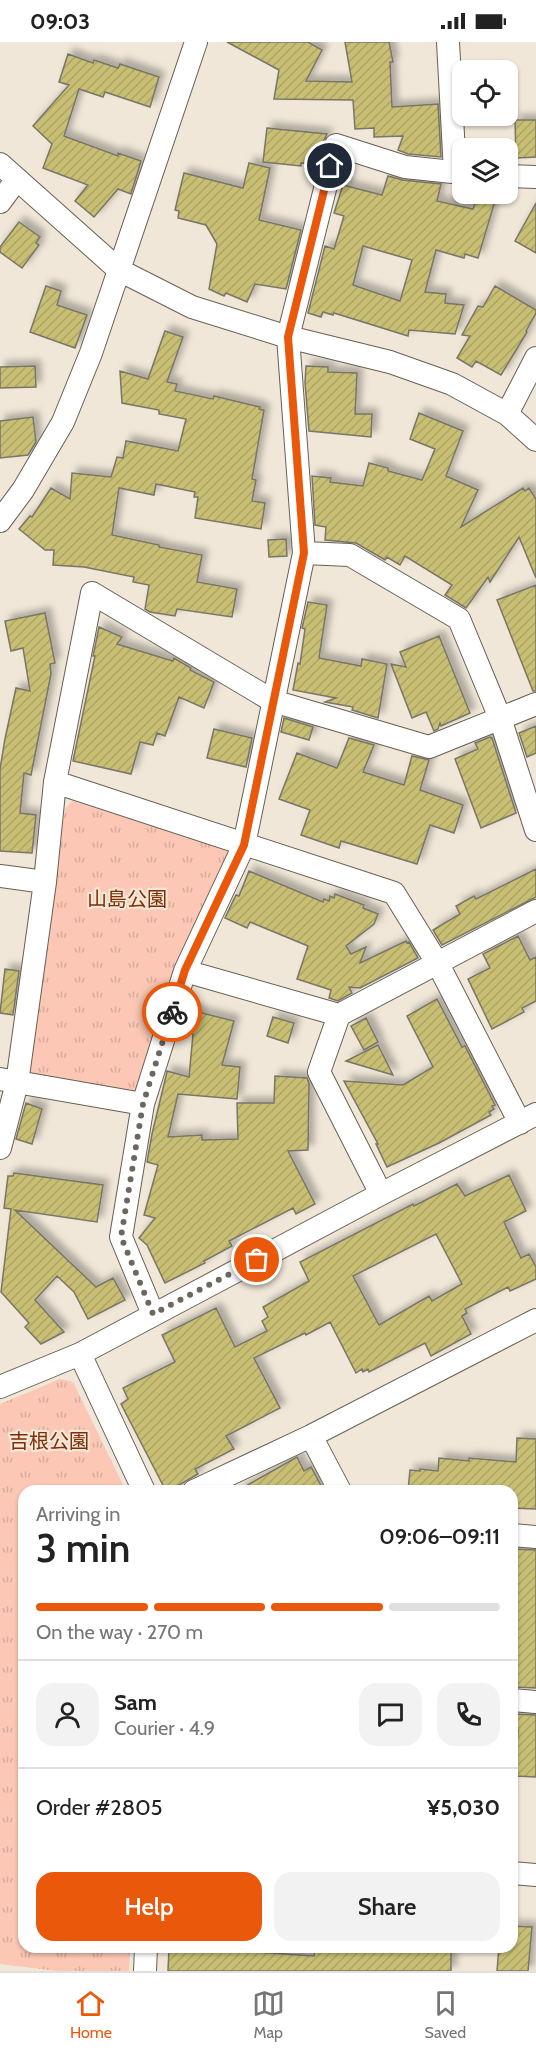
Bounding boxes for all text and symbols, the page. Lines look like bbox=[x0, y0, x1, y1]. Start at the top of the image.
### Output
text: 09:03 bbox=[30, 8, 90, 35]
map controls bbox=[452, 60, 518, 204]
button: locate bbox=[452, 60, 518, 126]
button: layers bbox=[452, 138, 518, 204]
pin bbox=[304, 140, 355, 191]
icon: home bbox=[313, 149, 346, 182]
park label: 山島公園 bbox=[87, 887, 167, 911]
courier bbox=[142, 982, 202, 1042]
icon: bike bbox=[156, 996, 189, 1029]
pin bbox=[231, 1234, 282, 1285]
icon: bag bbox=[240, 1243, 273, 1276]
park label: 吉根公園 bbox=[9, 1429, 89, 1453]
text: Arriving in bbox=[36, 1502, 120, 1526]
text: 09:06–09:11 bbox=[379, 1523, 500, 1550]
text: 3 min bbox=[36, 1524, 130, 1572]
text: On the way · 270 m bbox=[36, 1620, 203, 1644]
button: person bbox=[36, 1683, 99, 1746]
button: chat bbox=[359, 1683, 422, 1746]
button: phone bbox=[437, 1683, 500, 1746]
text: Sam bbox=[114, 1689, 157, 1716]
text: Courier · 4.9 bbox=[114, 1716, 215, 1740]
text: Order #2805 bbox=[36, 1794, 162, 1821]
text: ¥5,030 bbox=[427, 1794, 500, 1821]
button: Help bbox=[36, 1872, 262, 1941]
button: Share bbox=[274, 1872, 500, 1941]
tab: Home bbox=[70, 1987, 112, 2042]
tab: Map bbox=[252, 1987, 285, 2042]
tab: Saved bbox=[425, 1987, 466, 2042]

